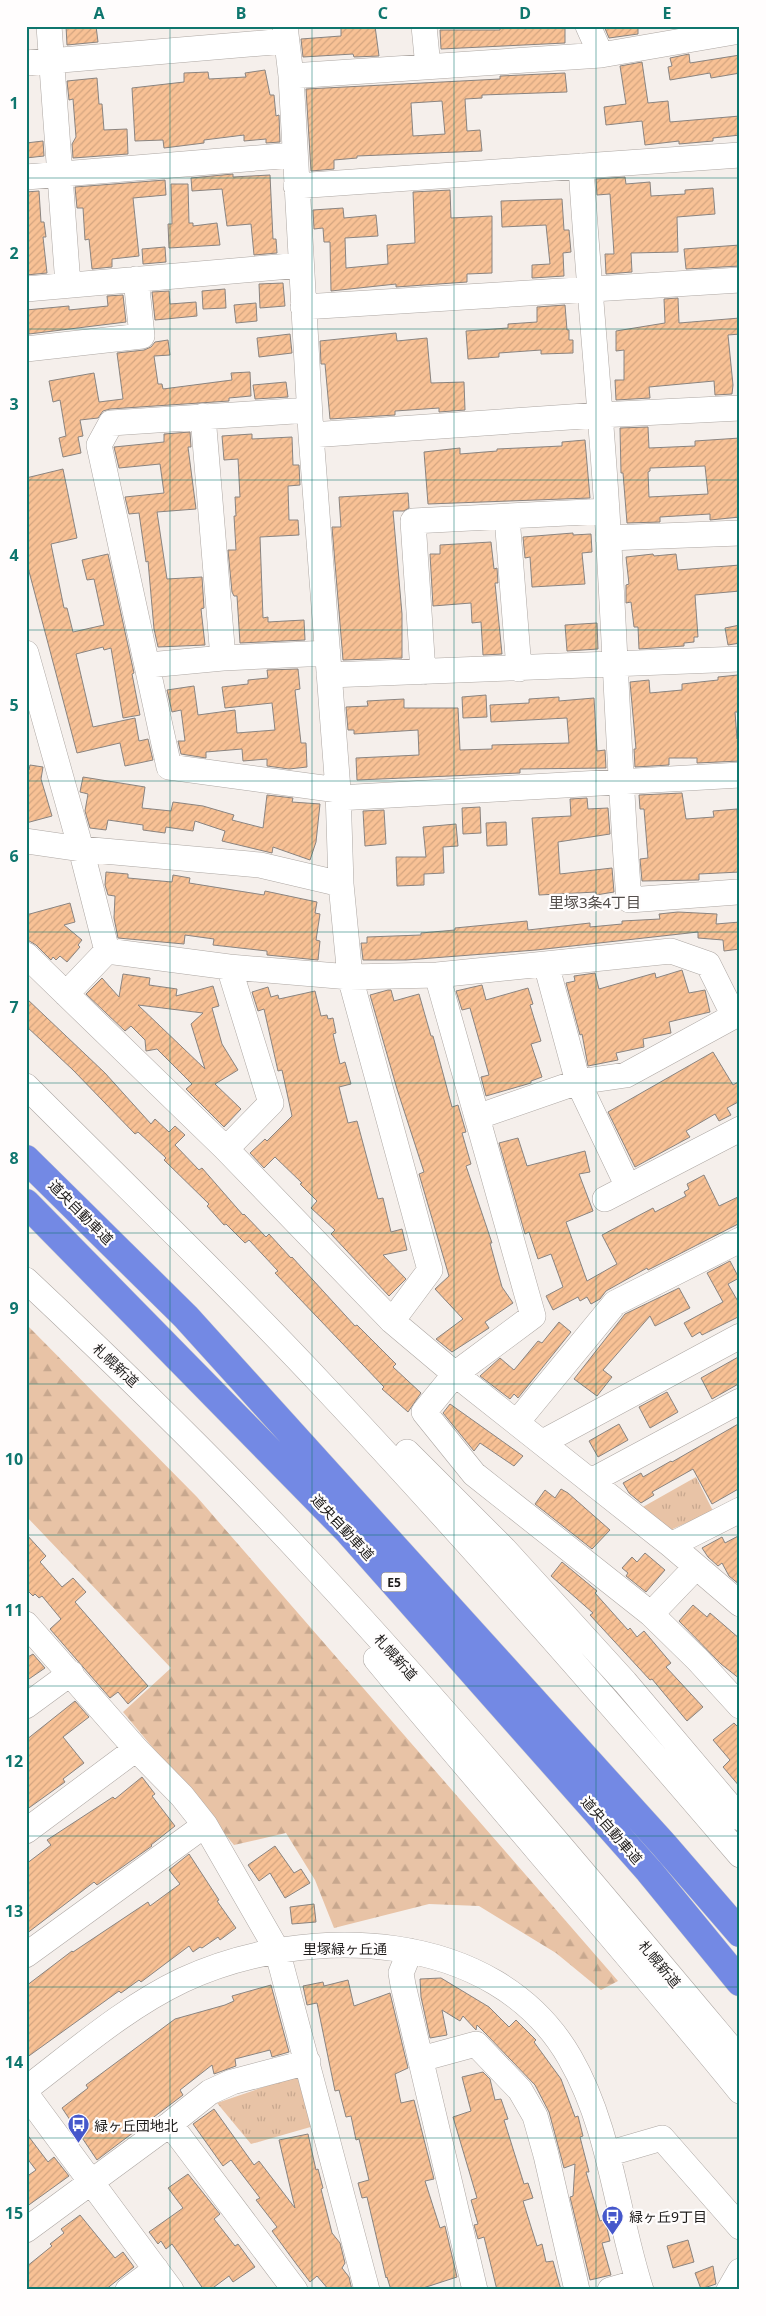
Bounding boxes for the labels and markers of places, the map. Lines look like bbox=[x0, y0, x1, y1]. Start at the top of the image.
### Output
bus stop icon: 緑ヶ丘団地北 bbox=[66, 2113, 90, 2144]
place label: 緑ヶ丘団地北 bbox=[94, 2116, 178, 2135]
bus stop icon: 緑ヶ丘9丁目 bbox=[601, 2204, 625, 2235]
place label: 緑ヶ丘9丁目 bbox=[629, 2207, 707, 2226]

